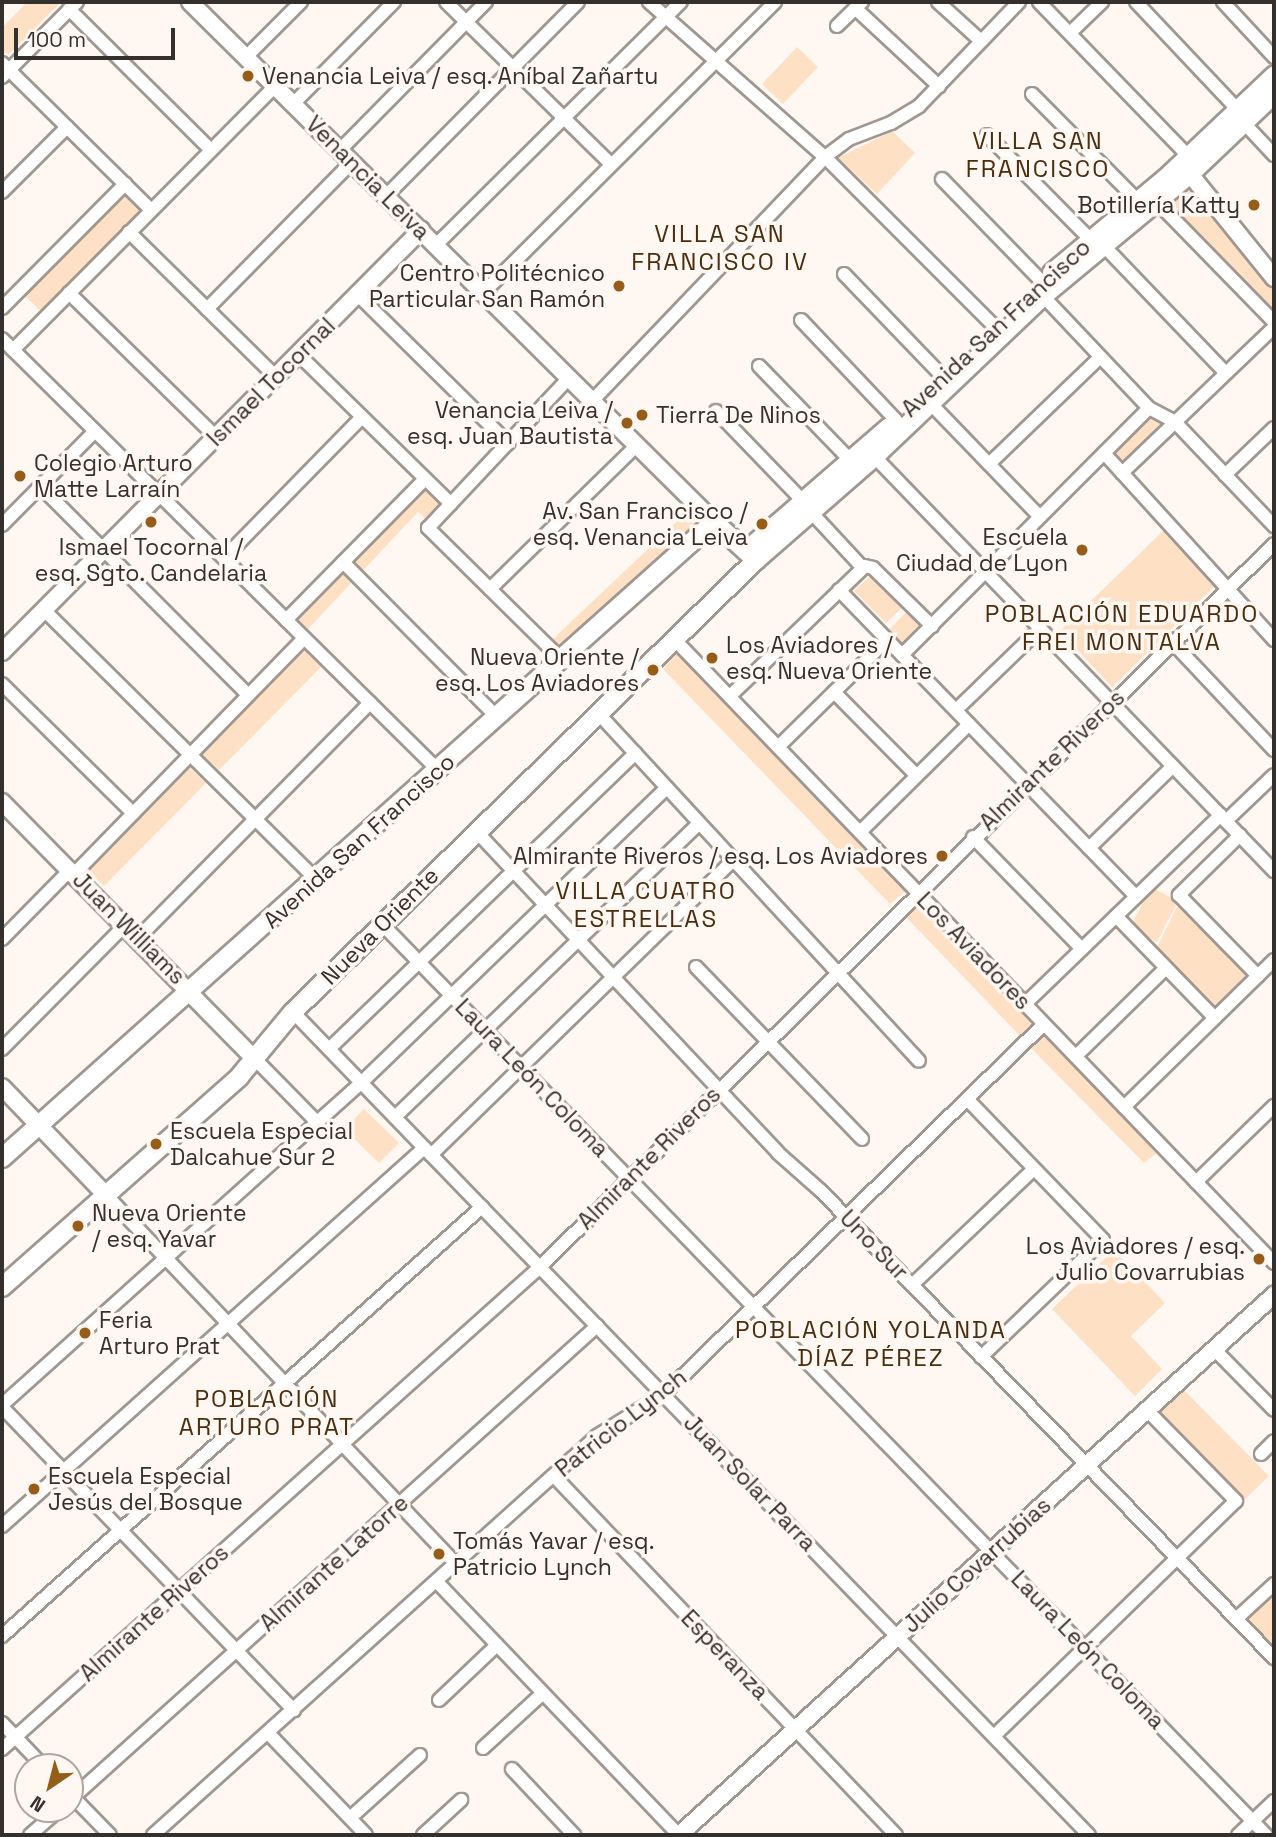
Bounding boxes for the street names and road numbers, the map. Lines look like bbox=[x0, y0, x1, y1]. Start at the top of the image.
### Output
street label: Venancia Leiva bbox=[300, 110, 436, 246]
street label: Avenida San Francisco bbox=[896, 233, 1096, 423]
street label: Ismael Tocornal bbox=[201, 312, 341, 452]
street label: Almirante Riveros bbox=[974, 684, 1130, 836]
street label: Avenida San Francisco bbox=[258, 748, 460, 934]
street label: Nueva Oriente bbox=[316, 862, 444, 990]
street label: Juan Williams bbox=[67, 866, 191, 990]
street label: Los Aviadores bbox=[911, 886, 1037, 1016]
street label: Laura León Coloma bbox=[449, 993, 615, 1163]
street label: Almirante Riveros bbox=[572, 1081, 726, 1235]
street label: Uno Sur bbox=[834, 1204, 914, 1286]
street label: Patricio Lynch bbox=[550, 1363, 692, 1483]
street label: Juan Solar Parra bbox=[678, 1409, 822, 1557]
street label: Almirante Latorre bbox=[254, 1489, 414, 1637]
street label: Julio Covarrubias bbox=[897, 1491, 1057, 1639]
street label: Almirante Riveros bbox=[74, 1539, 234, 1687]
street label: Laura León Coloma bbox=[1005, 1565, 1171, 1735]
street label: Esperanza bbox=[675, 1604, 775, 1706]

